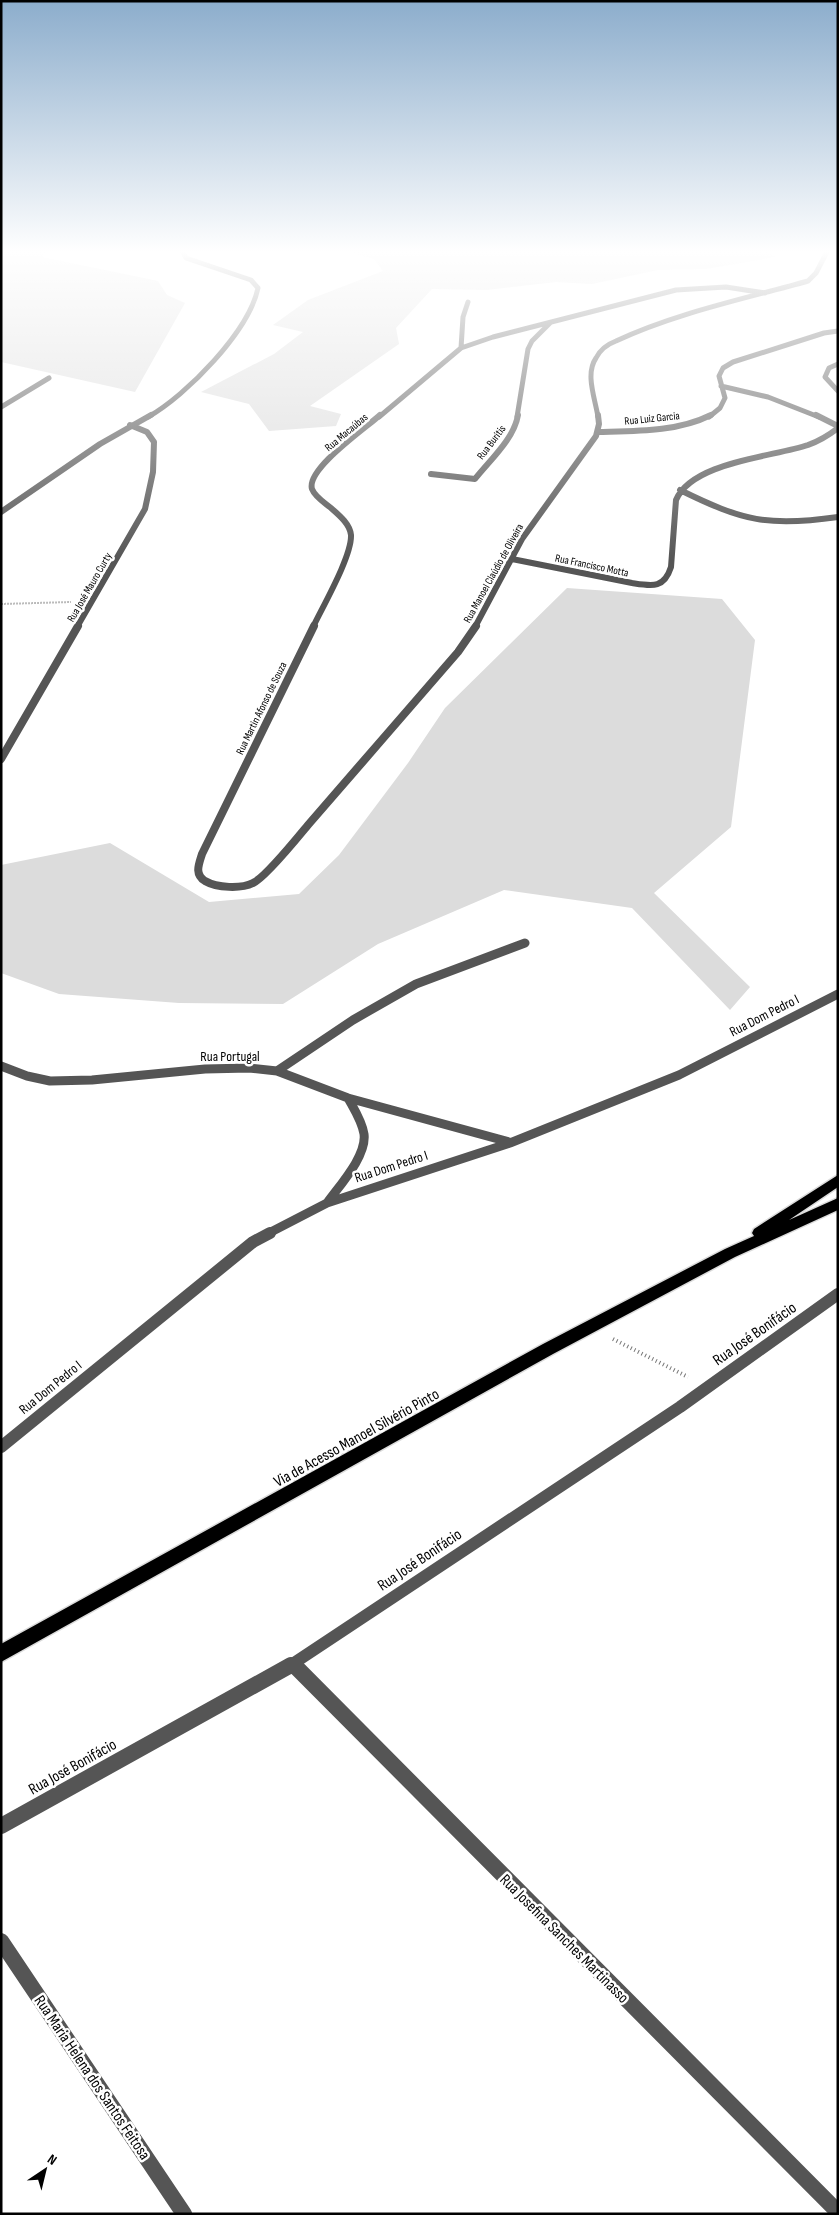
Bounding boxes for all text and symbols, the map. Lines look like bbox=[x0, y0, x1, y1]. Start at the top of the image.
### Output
street label: Rua Luiz Garcia bbox=[624, 409, 680, 428]
street label: Rua Macaúbas bbox=[322, 411, 371, 454]
street label: Rua Buritis bbox=[474, 422, 509, 462]
street label: Rua Manoel Claúdio de Oliveira bbox=[461, 521, 526, 625]
street label: Rua José Mauro Curty bbox=[64, 550, 115, 624]
street label: Rua Francisco Motta bbox=[554, 551, 630, 580]
street label: Rua Martin Afonso de Souza bbox=[233, 660, 290, 757]
street label: Rua Dom Pedro I bbox=[727, 991, 802, 1040]
street label: Rua Portugal bbox=[200, 1048, 260, 1065]
street label: Rua Dom Pedro I bbox=[352, 1147, 430, 1186]
street label: Rua José Bonifácio bbox=[709, 1298, 800, 1370]
street label: Rua Dom Pedro I bbox=[15, 1357, 85, 1418]
street label: Via de Acesso Manoel Silvério Pinto bbox=[271, 1385, 443, 1492]
street label: Rua José Bonifácio bbox=[374, 1525, 466, 1595]
street label: Rua José Bonifácio bbox=[25, 1735, 120, 1799]
street label: Rua Josefina Sanches Martinasso bbox=[496, 1871, 632, 2007]
street label: Rua Maria Helena dos Santos Feitosa bbox=[30, 1992, 154, 2164]
north arrow bbox=[20, 2145, 70, 2195]
text: N bbox=[44, 2151, 60, 2169]

